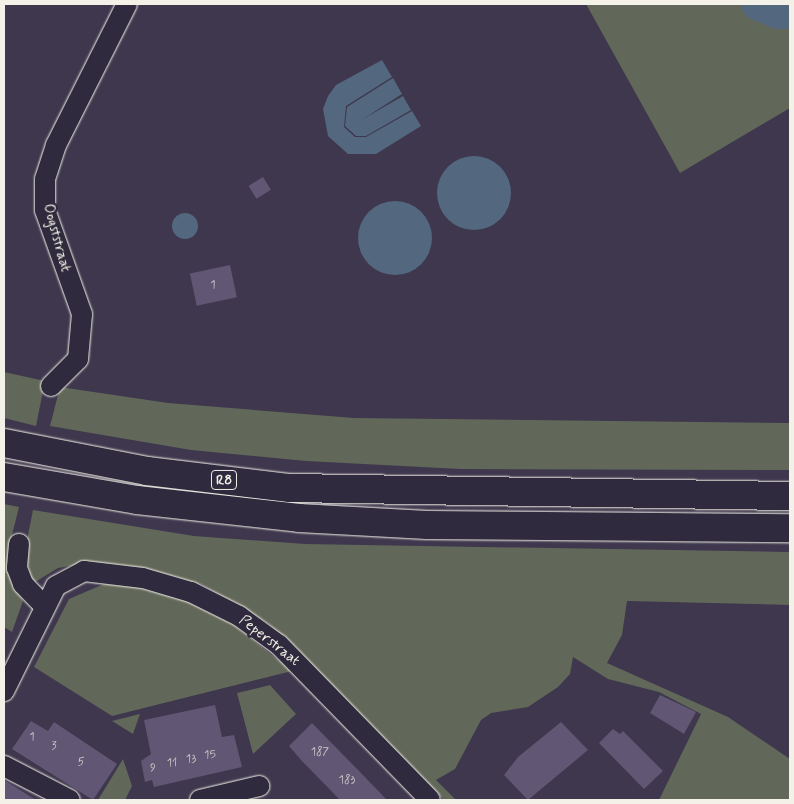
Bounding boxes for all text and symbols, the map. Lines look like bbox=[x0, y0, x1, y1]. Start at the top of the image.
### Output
street label: Oogststraat bbox=[38, 202, 74, 274]
house number: 1 bbox=[210, 279, 216, 293]
road number: R8 bbox=[210, 468, 238, 492]
street label: Peperstraat bbox=[235, 612, 303, 670]
house number: 1 bbox=[29, 731, 35, 745]
house number: 3 bbox=[51, 740, 57, 754]
house number: 187 bbox=[311, 746, 329, 760]
house number: 15 bbox=[204, 749, 216, 763]
house number: 13 bbox=[186, 753, 196, 767]
house number: 5 bbox=[77, 756, 85, 770]
house number: 11 bbox=[167, 757, 177, 771]
house number: 9 bbox=[150, 762, 156, 776]
house number: 183 bbox=[339, 774, 355, 788]

